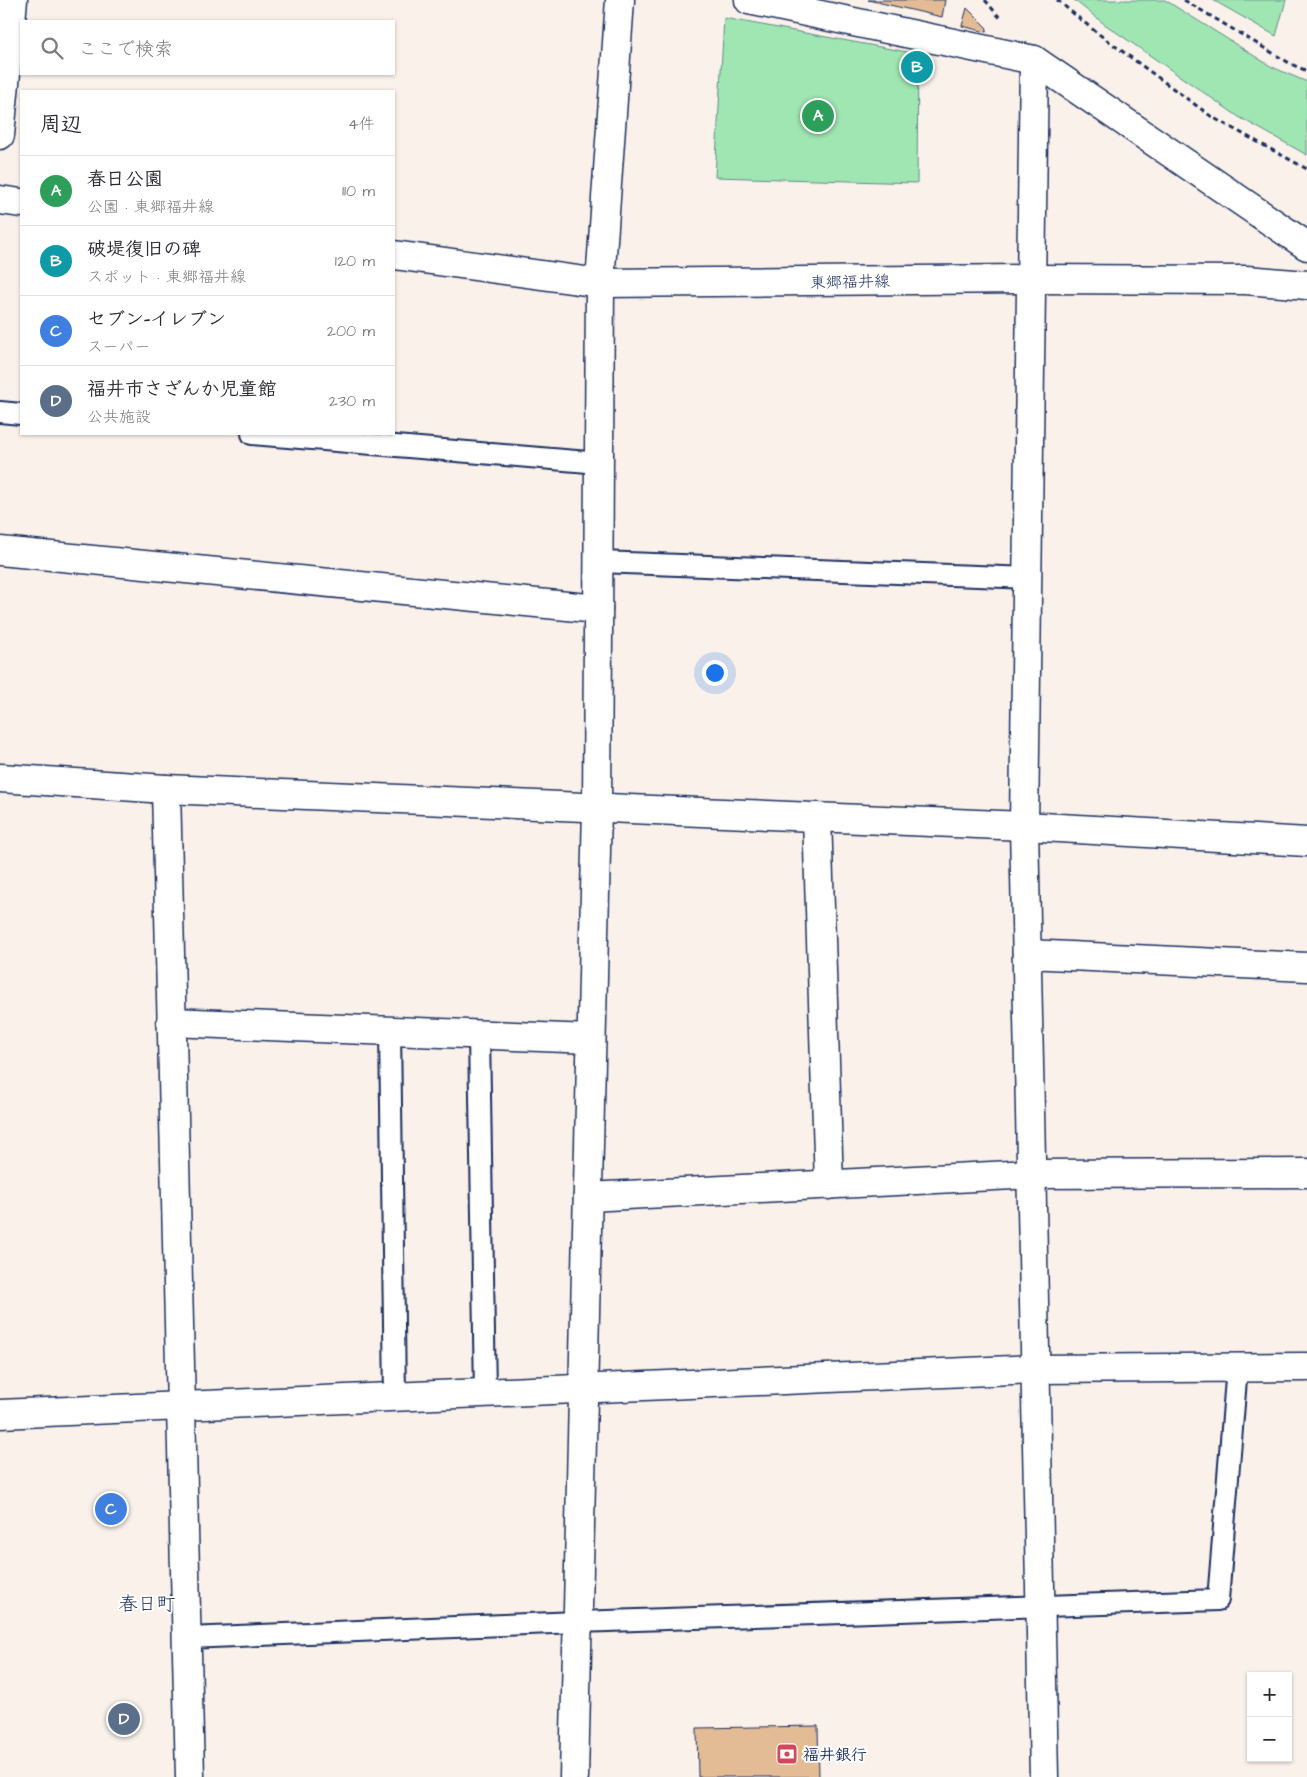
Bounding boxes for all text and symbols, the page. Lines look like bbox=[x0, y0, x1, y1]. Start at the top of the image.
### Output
search box bbox=[20, 20, 395, 75]
icon: search bbox=[38, 34, 66, 62]
text: ここで検索 bbox=[78, 36, 173, 63]
pin: B bbox=[901, 48, 933, 86]
pin: A bbox=[802, 97, 834, 135]
text: 周辺 bbox=[40, 110, 82, 139]
text: 4件 bbox=[348, 113, 375, 135]
text: 春日公園 bbox=[87, 166, 163, 193]
text: A bbox=[51, 180, 61, 202]
text: 110 m bbox=[342, 180, 375, 202]
text: 公園 · 東郷福井線 bbox=[87, 196, 214, 218]
text: 破堤復旧の碑 bbox=[87, 236, 201, 263]
text: B bbox=[50, 250, 62, 272]
text: 120 m bbox=[335, 250, 375, 272]
text: スポット · 東郷福井線 bbox=[87, 266, 246, 288]
street label: 東郷福井線 bbox=[810, 270, 890, 294]
text: セブン-イレブン bbox=[87, 306, 226, 333]
text: C bbox=[50, 320, 62, 342]
text: 200 m bbox=[327, 320, 375, 342]
text: スーパー bbox=[87, 336, 150, 358]
text: 福井市さざんか児童館 bbox=[87, 376, 277, 403]
text: D bbox=[51, 390, 61, 412]
text: 230 m bbox=[329, 390, 375, 412]
text: 公共施設 bbox=[87, 406, 151, 428]
your location bbox=[702, 660, 728, 686]
pin: C bbox=[95, 1490, 127, 1528]
district label: 春日町 bbox=[118, 1591, 176, 1618]
map controls bbox=[1247, 1672, 1292, 1762]
button: + bbox=[1247, 1672, 1292, 1717]
pin: D bbox=[108, 1700, 140, 1738]
button: − bbox=[1247, 1717, 1292, 1762]
bank icon: 福井銀行 bbox=[775, 1742, 799, 1766]
place label: 福井銀行 bbox=[803, 1744, 867, 1766]

